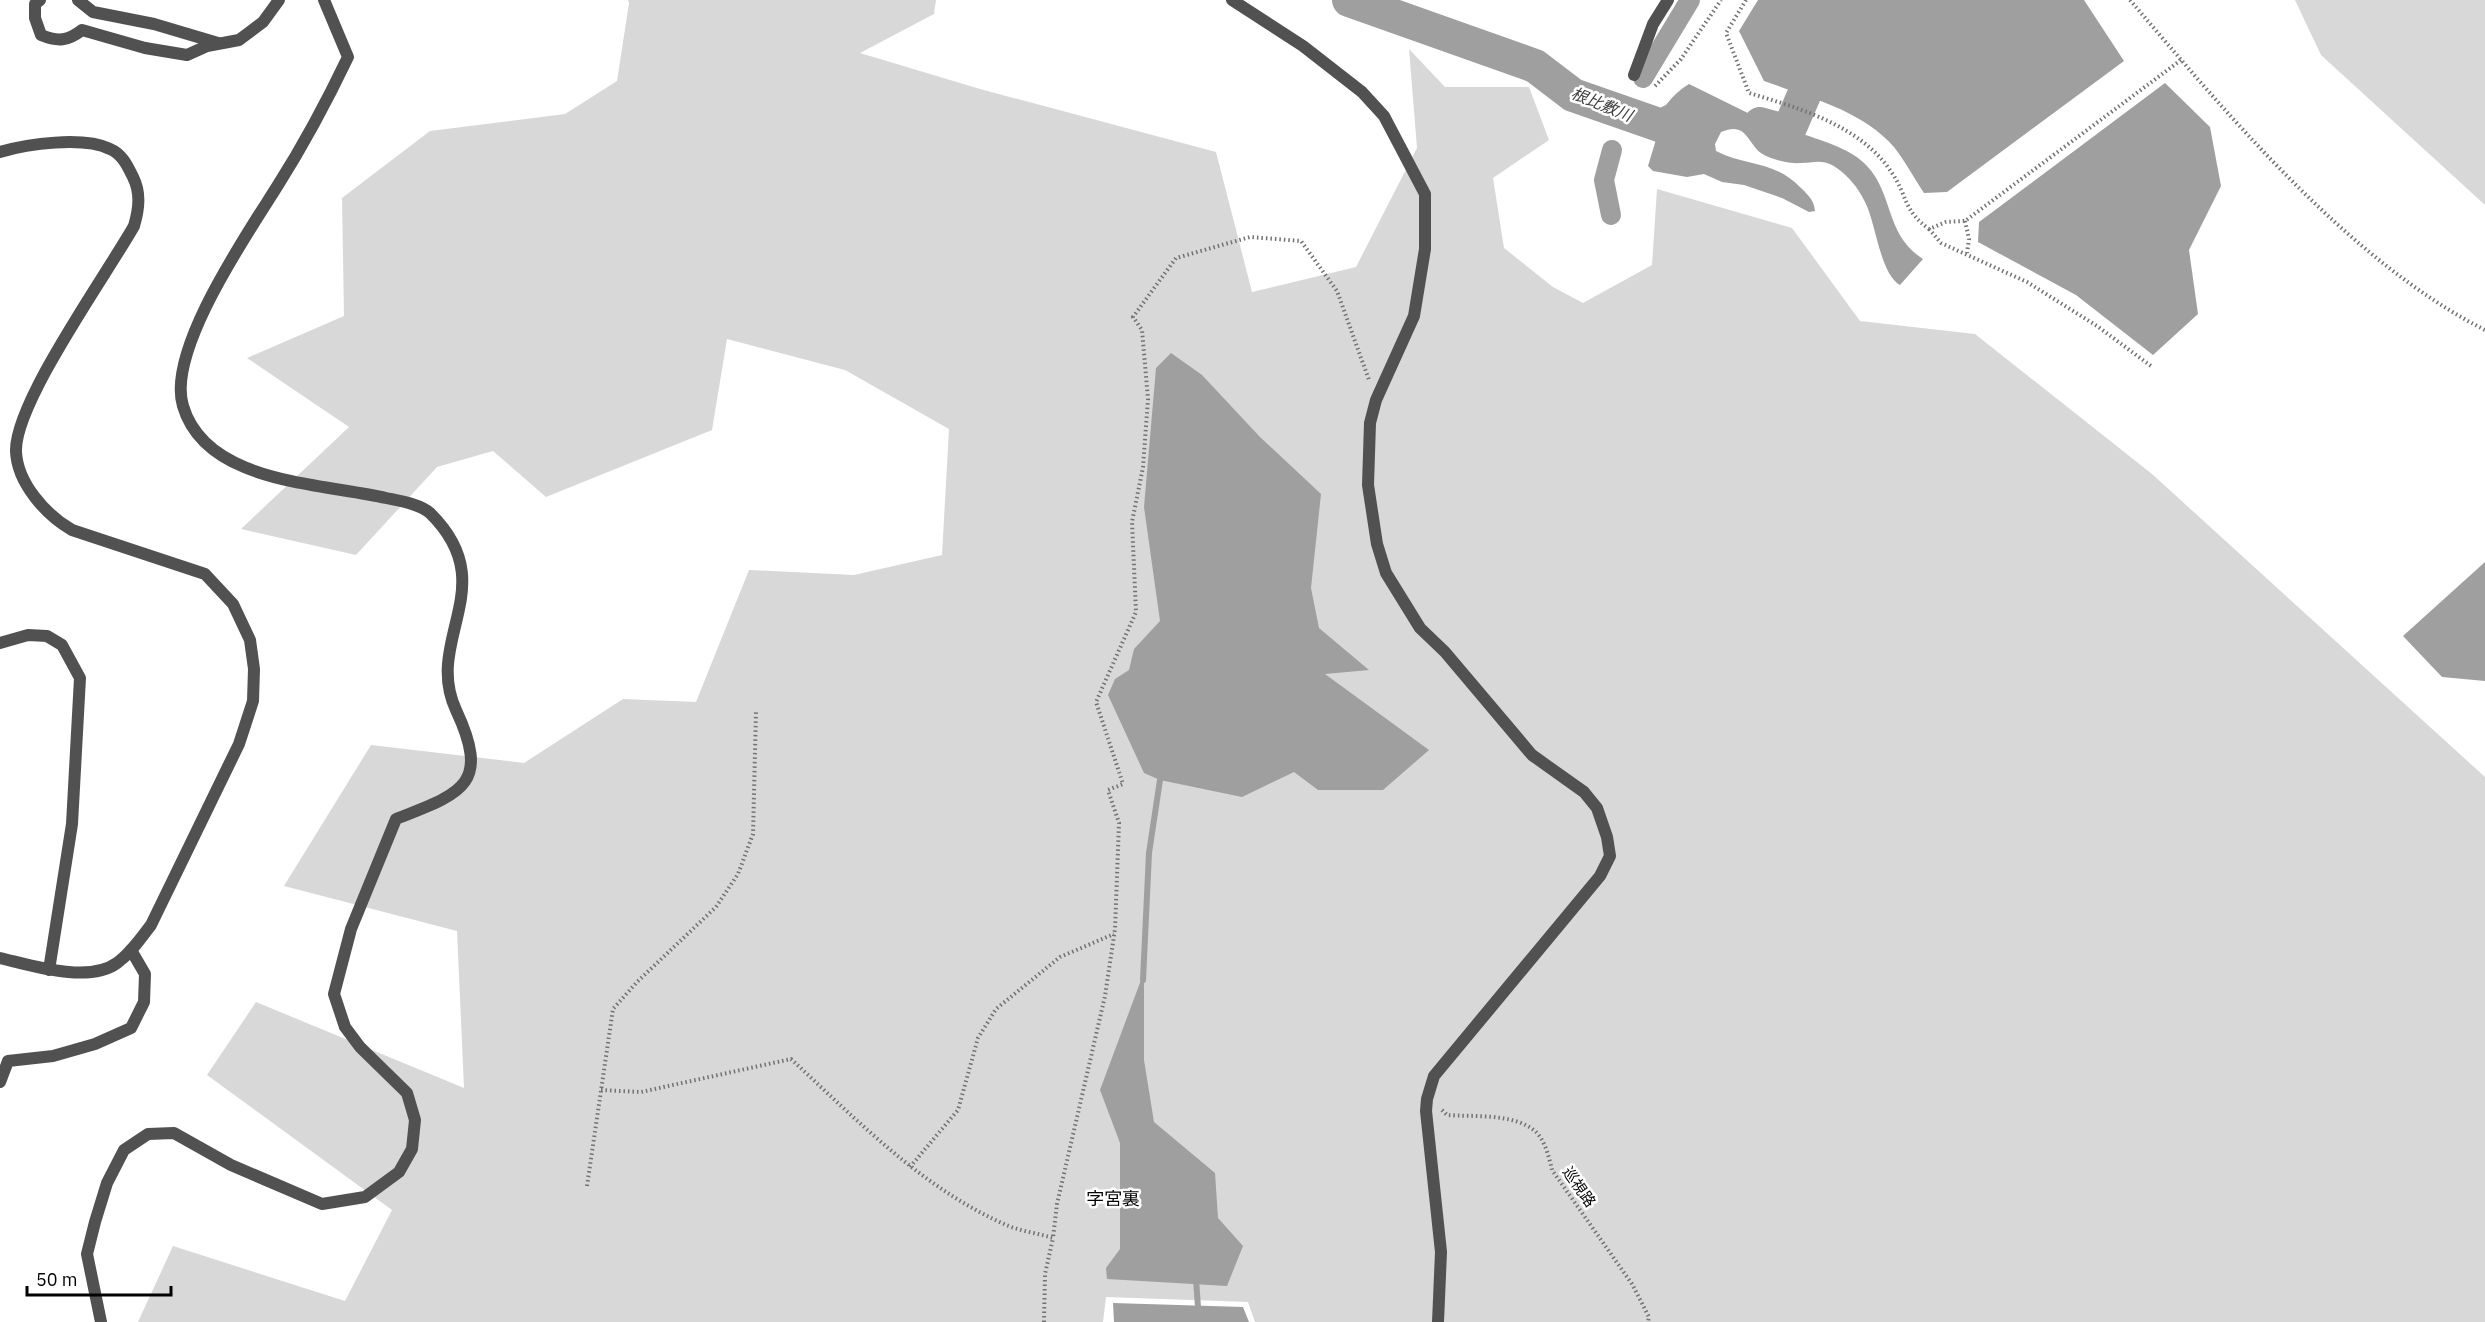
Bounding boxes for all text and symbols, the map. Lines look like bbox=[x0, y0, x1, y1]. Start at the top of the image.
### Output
water label: 根比敷川 bbox=[1569, 83, 1637, 126]
street label: 巡視路 bbox=[1559, 1163, 1600, 1211]
district label: 字宮裏 bbox=[1086, 1187, 1140, 1210]
scale bar bbox=[27, 1259, 171, 1297]
text: 50 m bbox=[36, 1268, 78, 1291]

